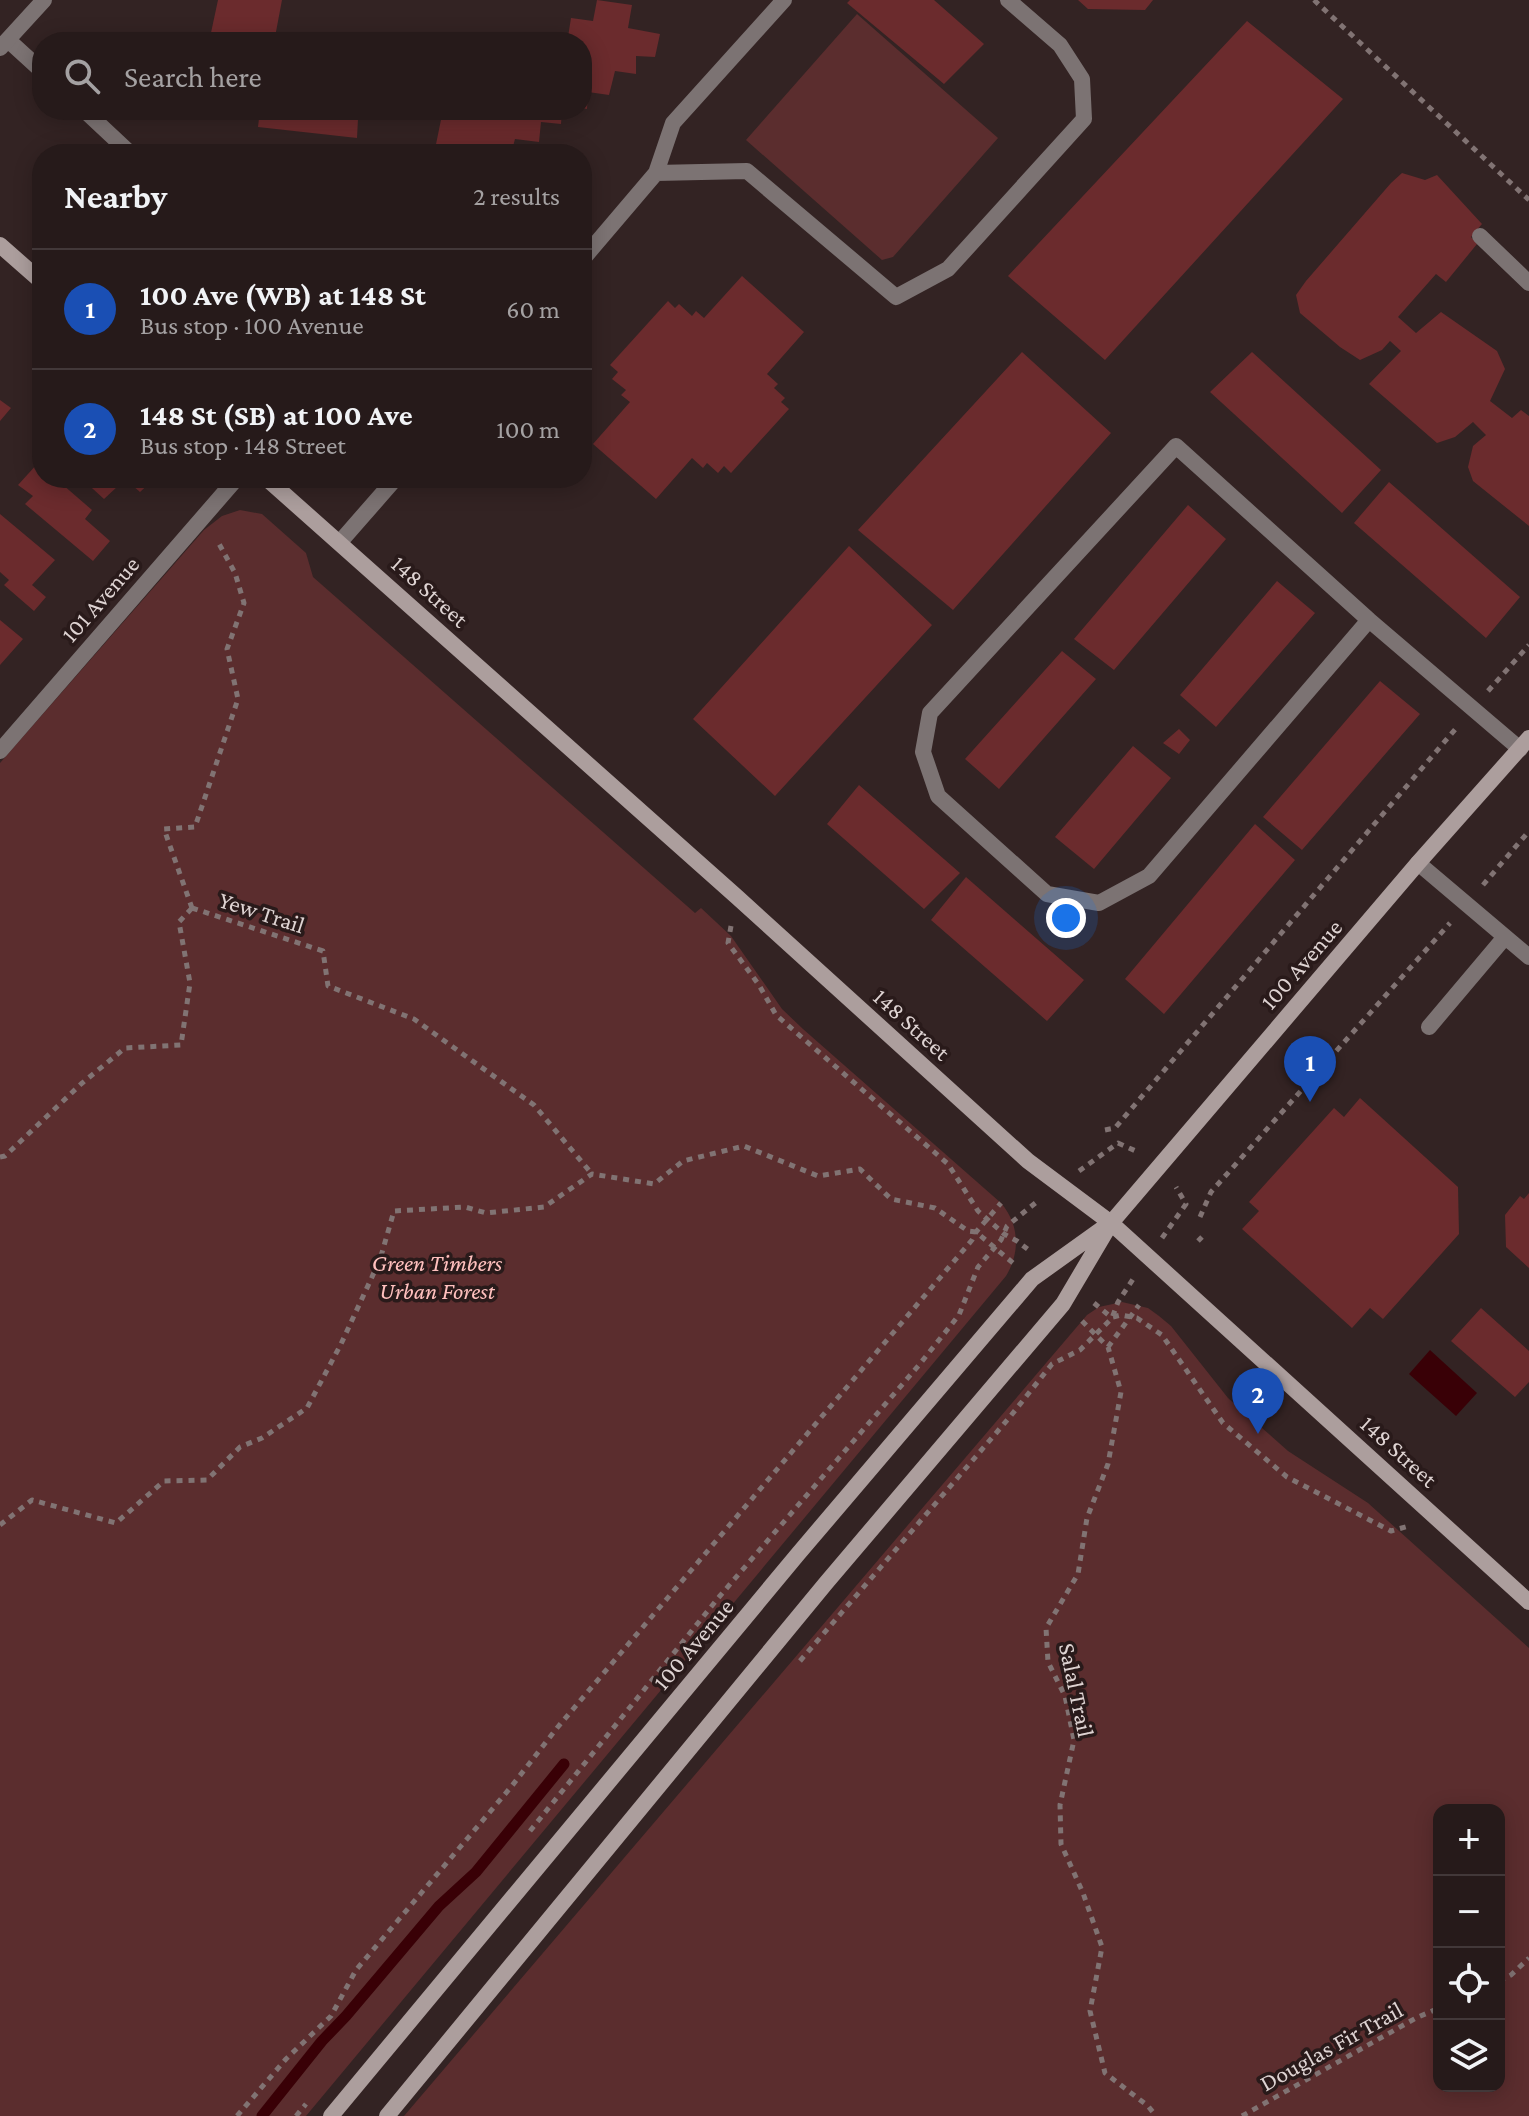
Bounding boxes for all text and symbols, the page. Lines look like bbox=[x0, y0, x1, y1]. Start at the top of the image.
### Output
search box bbox=[32, 32, 592, 120]
icon: search bbox=[60, 54, 104, 98]
text: Search here bbox=[124, 60, 262, 93]
text: Nearby bbox=[64, 178, 167, 215]
text: 2 results bbox=[473, 182, 560, 211]
text: 100 Ave (WB) at 148 St bbox=[140, 278, 426, 311]
text: 1 bbox=[85, 295, 95, 324]
text: 60 m bbox=[506, 295, 560, 324]
text: Bus stop · 100 Avenue bbox=[140, 311, 364, 340]
text: 148 St (SB) at 100 Ave bbox=[140, 398, 413, 431]
text: 2 bbox=[83, 415, 97, 444]
text: 100 m bbox=[496, 415, 560, 444]
text: Bus stop · 148 Street bbox=[140, 431, 346, 460]
street label: 148 Street bbox=[386, 550, 475, 633]
street label: 101 Avenue bbox=[55, 551, 145, 647]
street label: Yew Trail bbox=[216, 885, 308, 939]
your location bbox=[1046, 898, 1086, 938]
street label: 100 Avenue bbox=[1255, 914, 1347, 1014]
street label: 148 Street bbox=[868, 983, 957, 1066]
pin: 1 bbox=[1284, 1036, 1336, 1102]
park label: Green Timbers Urban Forest bbox=[372, 1249, 503, 1304]
pin: 2 bbox=[1232, 1368, 1284, 1434]
street label: 148 Street bbox=[1355, 1410, 1444, 1493]
street label: 100 Avenue bbox=[647, 1593, 739, 1695]
street label: Salal Trail bbox=[1054, 1641, 1100, 1739]
map controls bbox=[1433, 1804, 1505, 2092]
button: + bbox=[1433, 1804, 1505, 1876]
button: − bbox=[1433, 1876, 1505, 1948]
button: locate bbox=[1433, 1948, 1505, 2020]
street label: Douglas Fir Trail bbox=[1255, 1996, 1407, 2096]
button: layers bbox=[1433, 2020, 1505, 2092]

